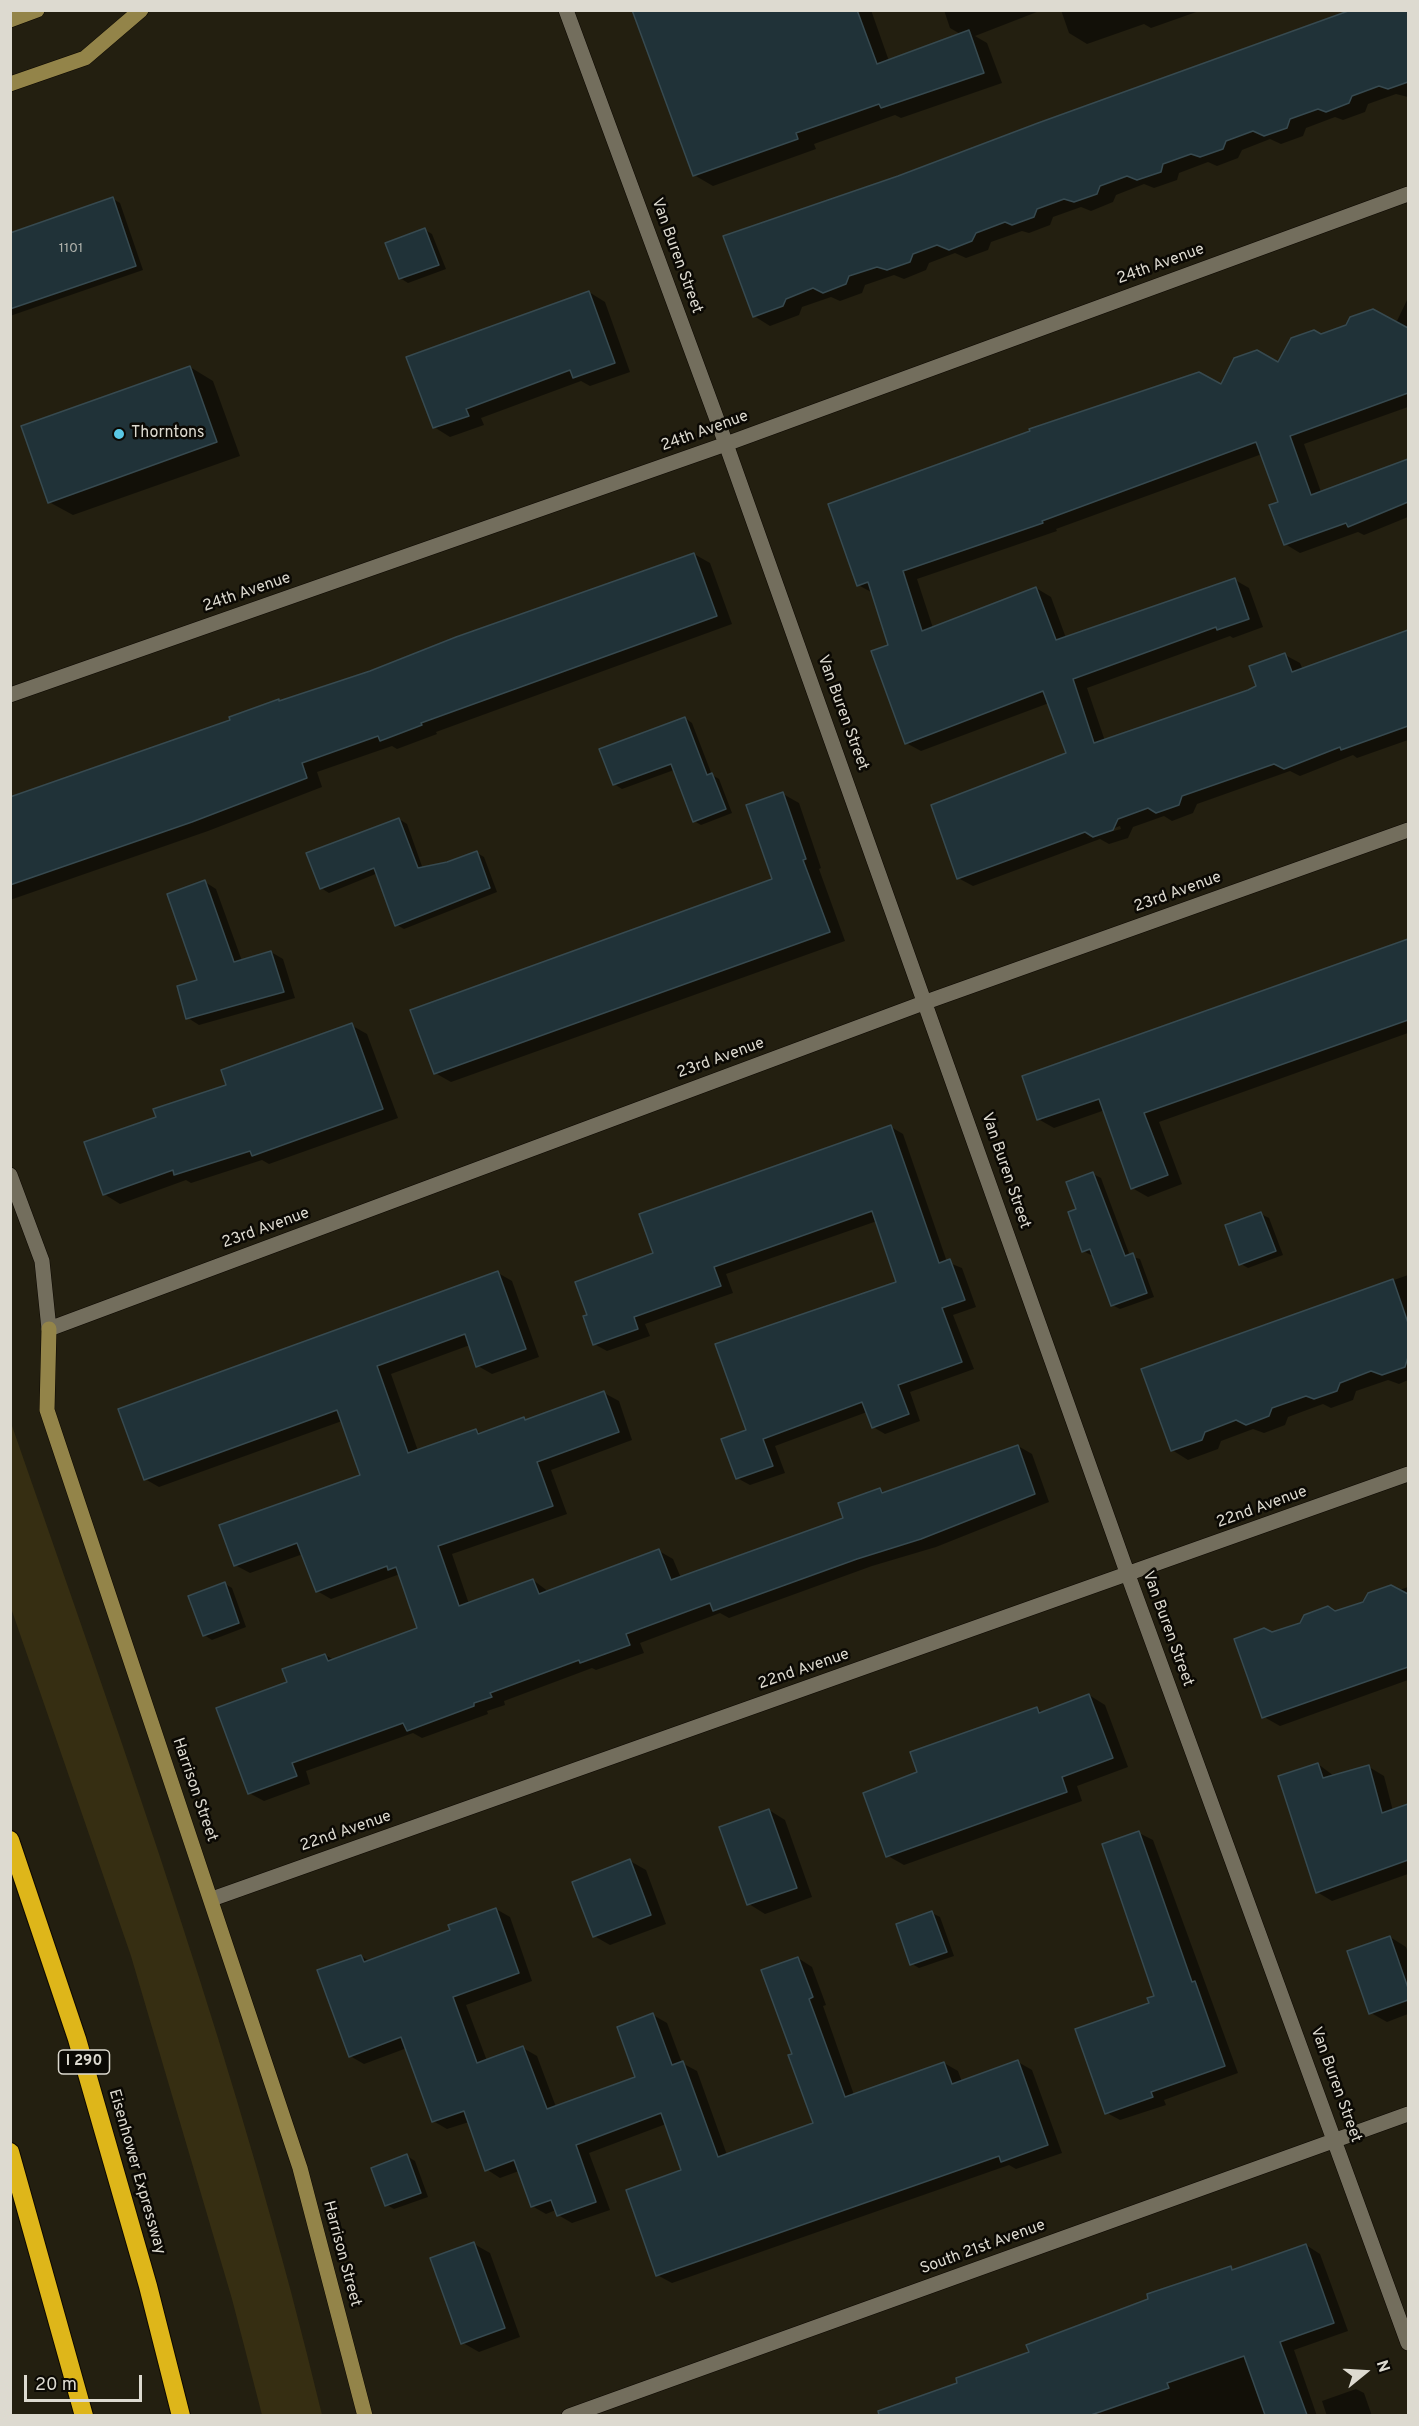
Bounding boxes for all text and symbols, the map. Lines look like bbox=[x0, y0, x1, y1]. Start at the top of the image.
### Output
street label: Van Buren Street bbox=[646, 196, 706, 316]
street label: 24th Avenue bbox=[1115, 240, 1207, 290]
house number: 1101 bbox=[59, 241, 83, 257]
street label: 24th Avenue bbox=[659, 407, 751, 457]
place label: Thorntons bbox=[131, 424, 205, 444]
marker: Thorntons bbox=[112, 427, 126, 441]
street label: 24th Avenue bbox=[201, 569, 293, 617]
street label: Van Buren Street bbox=[812, 653, 872, 773]
street label: 23rd Avenue bbox=[1132, 868, 1224, 918]
street label: 23rd Avenue bbox=[675, 1034, 767, 1084]
street label: Van Buren Street bbox=[976, 1110, 1034, 1232]
street label: 23rd Avenue bbox=[220, 1204, 312, 1254]
street label: 22nd Avenue bbox=[1214, 1483, 1310, 1533]
street label: Van Buren Street bbox=[1137, 1569, 1197, 1689]
street label: 22nd Avenue bbox=[756, 1645, 852, 1695]
street label: Harrison Street bbox=[167, 1735, 221, 1845]
street label: 22nd Avenue bbox=[298, 1807, 394, 1857]
street label: Van Buren Street bbox=[1305, 2025, 1365, 2145]
road number: I 290 bbox=[58, 2050, 110, 2074]
street label: Eisenhower Expressway bbox=[103, 2087, 169, 2257]
street label: Harrison Street bbox=[318, 2199, 364, 2309]
street label: South 21st Avenue bbox=[918, 2216, 1048, 2280]
north arrow bbox=[1335, 2342, 1395, 2402]
text: N bbox=[1371, 2358, 1393, 2375]
scale bar bbox=[27, 2363, 146, 2401]
text: 20 m bbox=[35, 2374, 77, 2397]

